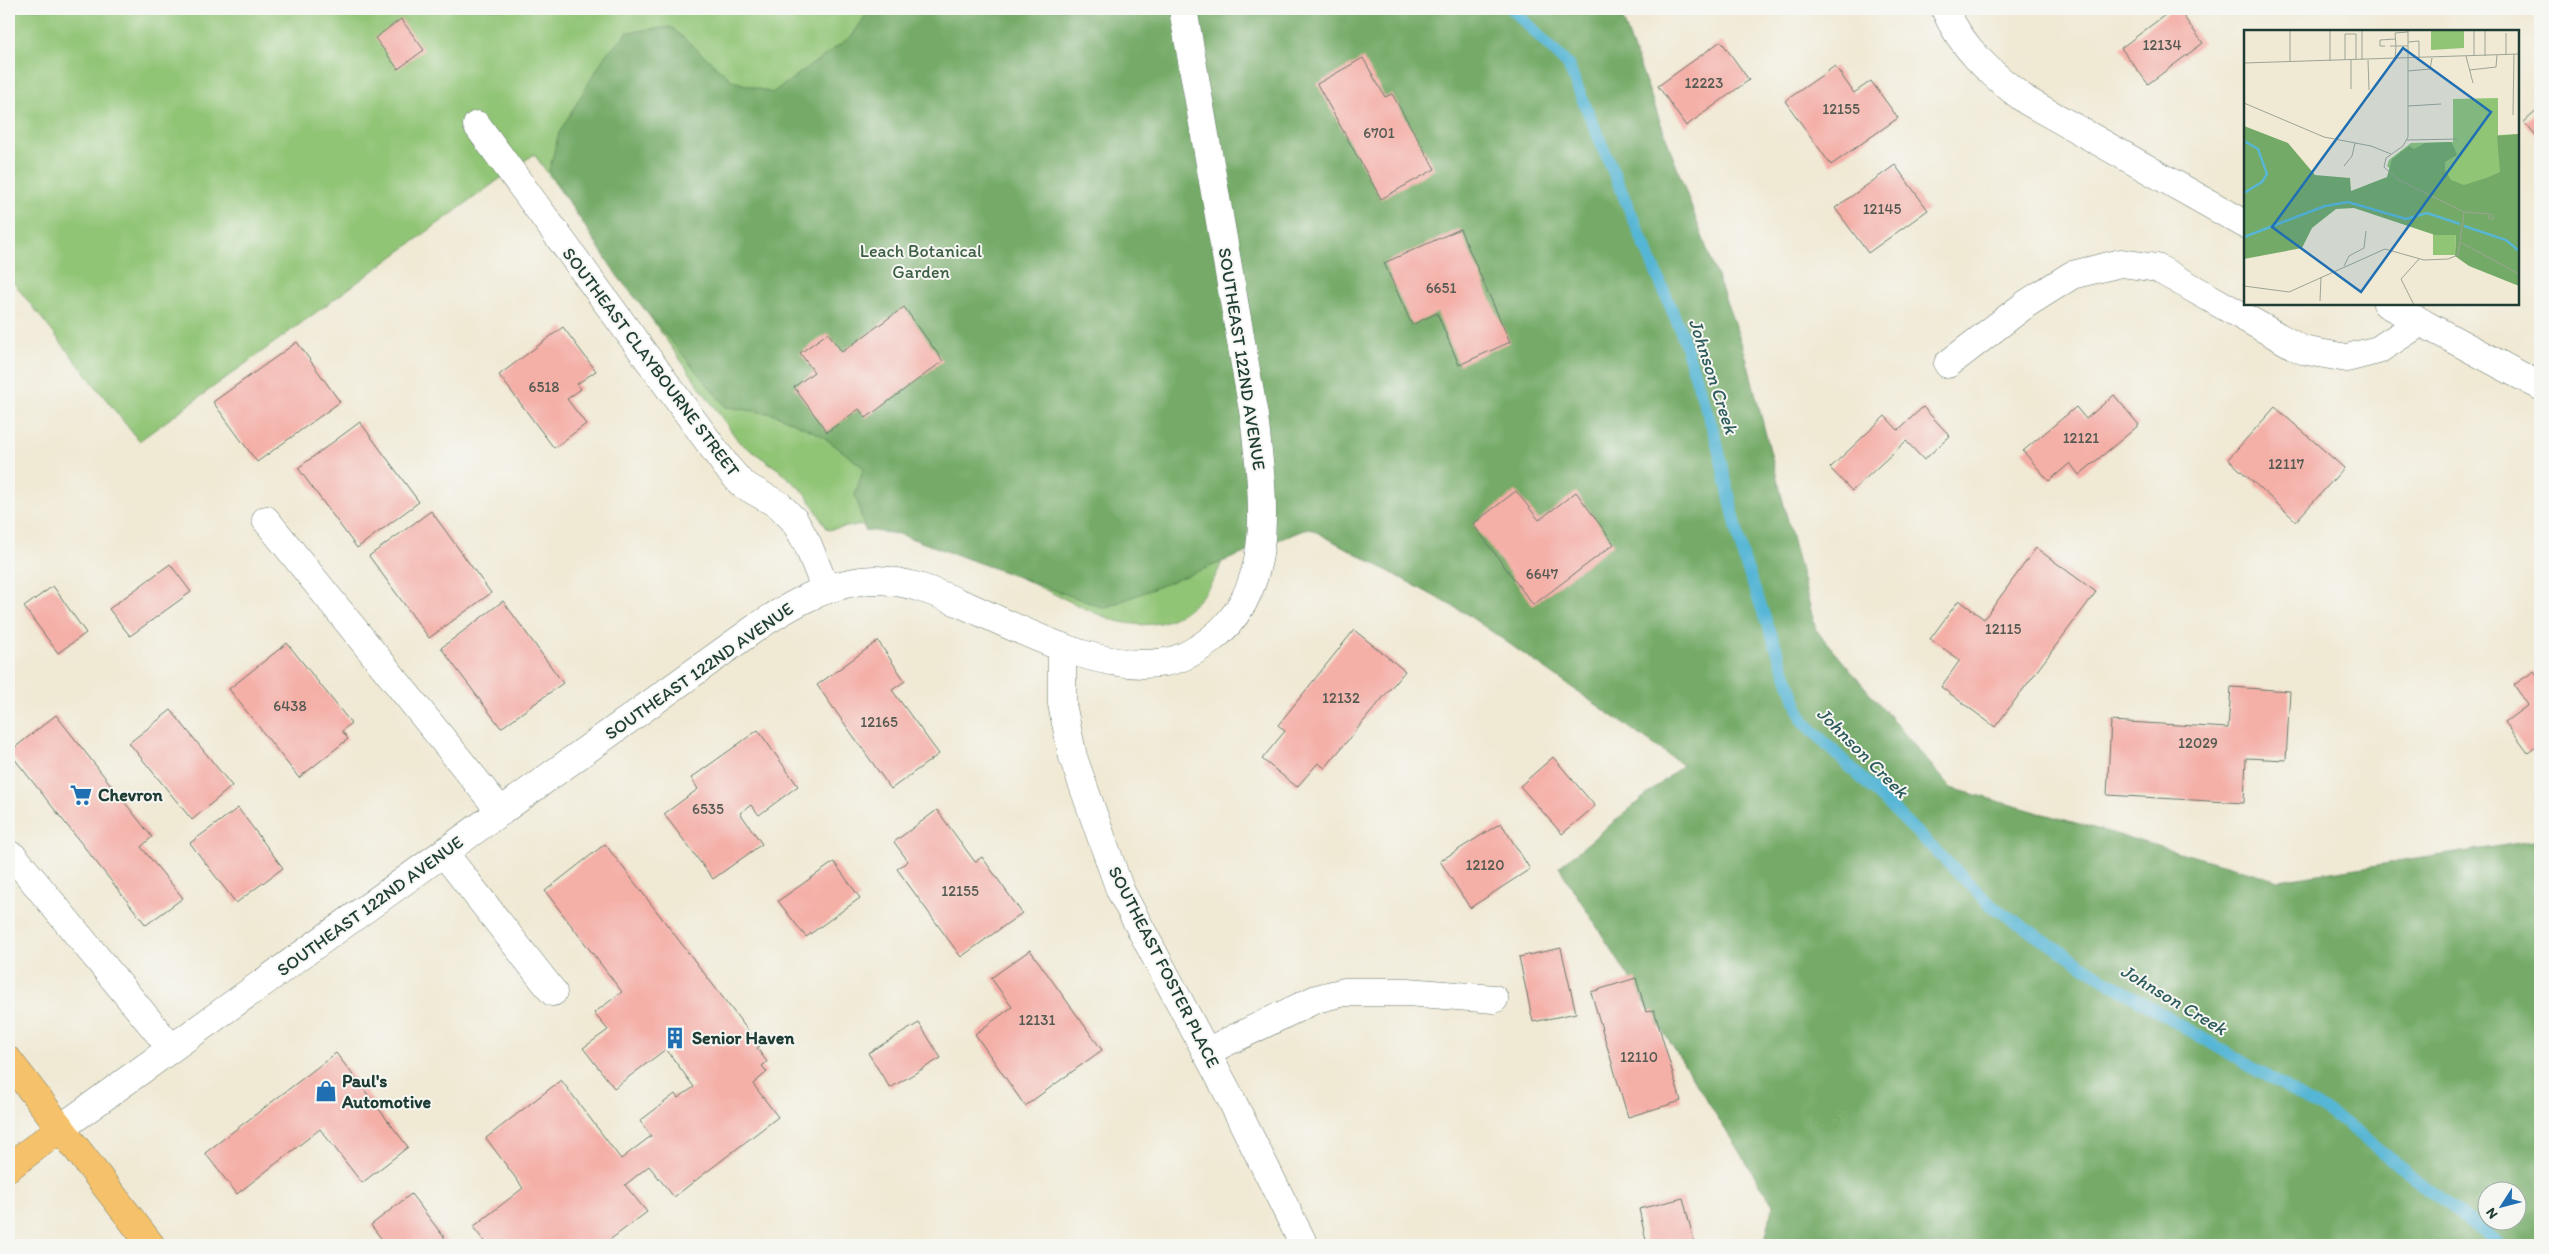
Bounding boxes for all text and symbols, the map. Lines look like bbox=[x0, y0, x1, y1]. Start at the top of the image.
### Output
inset map bbox=[2244, 30, 2519, 305]
house number: 12134 bbox=[2142, 36, 2182, 54]
house number: 12223 bbox=[1685, 74, 1723, 92]
house number: 12155 bbox=[1822, 100, 1860, 118]
house number: 6701 bbox=[1363, 124, 1395, 142]
house number: 12145 bbox=[1863, 200, 1901, 218]
park label: Leach Botanical Garden bbox=[860, 240, 982, 283]
street label: SOUTHEAST CLAYBOURNE STREET bbox=[558, 243, 744, 481]
street label: SOUTHEAST 122ND AVENUE bbox=[1214, 246, 1270, 472]
house number: 6651 bbox=[1426, 279, 1456, 297]
water label: Johnson Creek bbox=[1684, 316, 1743, 438]
house number: 6518 bbox=[529, 378, 560, 396]
house number: 12121 bbox=[2063, 429, 2099, 447]
house number: 12117 bbox=[2268, 455, 2305, 473]
house number: 6647 bbox=[1526, 565, 1559, 583]
street label: SOUTHEAST 122ND AVENUE bbox=[601, 597, 798, 745]
house number: 12115 bbox=[1985, 620, 2021, 638]
house number: 12132 bbox=[1322, 689, 1360, 707]
house number: 6438 bbox=[273, 697, 307, 715]
water label: Johnson Creek bbox=[1812, 702, 1914, 804]
house number: 12165 bbox=[860, 713, 898, 731]
house number: 12029 bbox=[2178, 734, 2218, 752]
supermarket icon: Chevron bbox=[68, 782, 94, 808]
place label: Chevron bbox=[98, 784, 163, 806]
house number: 6535 bbox=[692, 800, 724, 818]
street label: SOUTHEAST 122ND AVENUE bbox=[273, 831, 468, 981]
house number: 12120 bbox=[1466, 856, 1504, 874]
street label: SOUTHEAST FOSTER PLACE bbox=[1103, 862, 1225, 1072]
house number: 12155 bbox=[941, 882, 979, 900]
water label: Johnson Creek bbox=[2117, 959, 2232, 1041]
house number: 12131 bbox=[1019, 1011, 1056, 1029]
building icon: Senior Haven bbox=[662, 1025, 688, 1051]
place label: Senior Haven bbox=[692, 1027, 795, 1049]
house number: 12110 bbox=[1620, 1048, 1658, 1066]
place label: Paul's Automotive bbox=[341, 1070, 432, 1113]
shop icon: Paul's Automotive bbox=[313, 1078, 339, 1104]
north arrow bbox=[2476, 1182, 2526, 1232]
text: N bbox=[2482, 1205, 2502, 1222]

